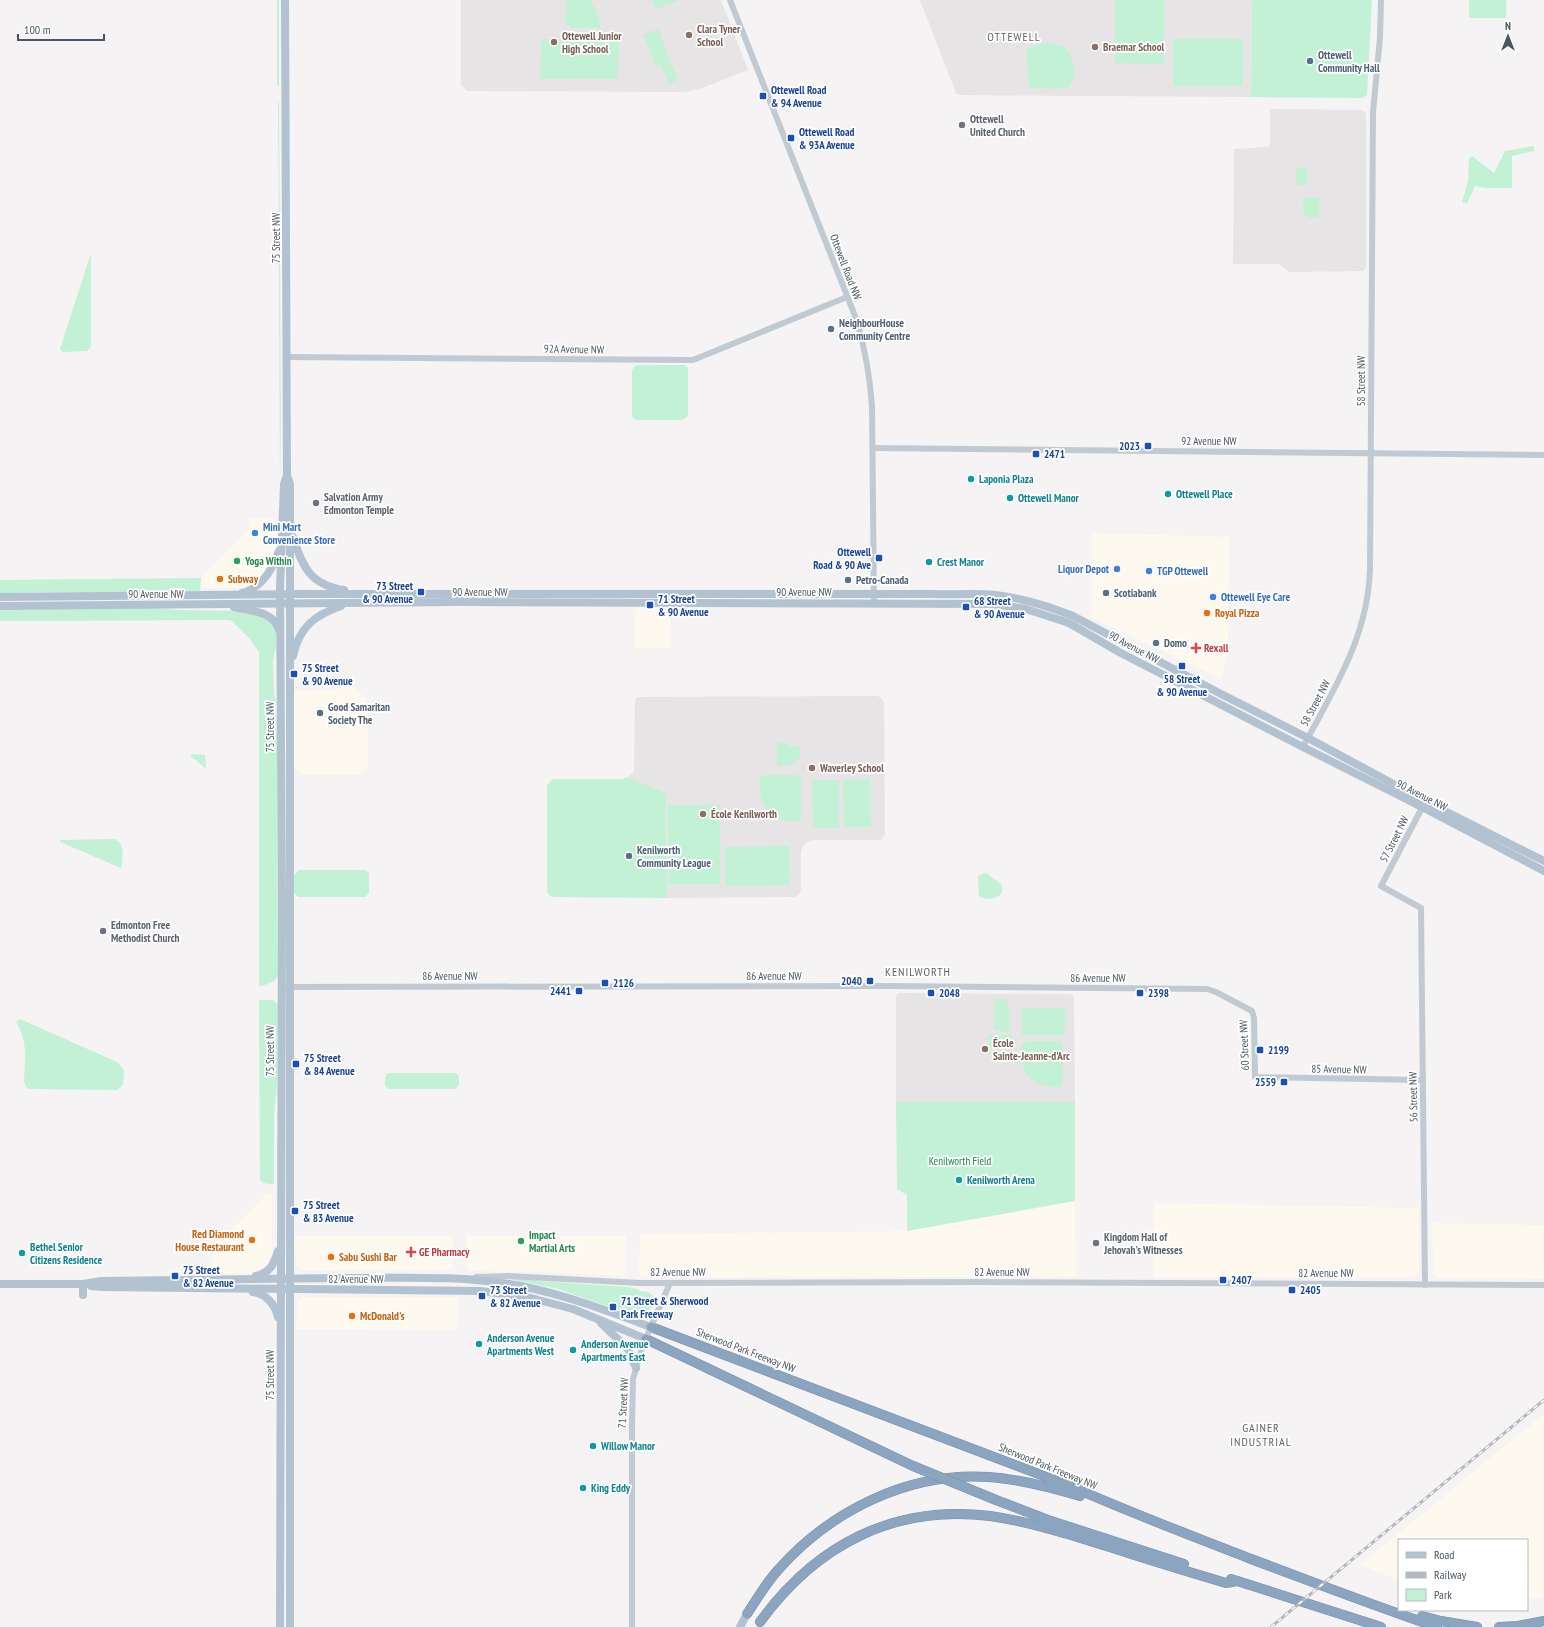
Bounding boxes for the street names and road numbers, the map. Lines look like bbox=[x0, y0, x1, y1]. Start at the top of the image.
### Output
street label: 75 Street NW bbox=[269, 212, 283, 263]
street label: Ottewell Road NW bbox=[827, 232, 865, 302]
street label: 92A Avenue NW bbox=[544, 341, 605, 357]
street label: 58 Street NW bbox=[1354, 355, 1368, 406]
street label: 92 Avenue NW bbox=[1181, 434, 1237, 448]
street label: 90 Avenue NW bbox=[452, 585, 508, 599]
street label: 90 Avenue NW bbox=[776, 585, 832, 599]
street label: 90 Avenue NW bbox=[128, 587, 184, 601]
street label: 90 Avenue NW bbox=[1106, 628, 1162, 666]
street label: 58 Street NW bbox=[1297, 677, 1333, 729]
street label: 75 Street NW bbox=[263, 701, 277, 752]
street label: 90 Avenue NW bbox=[1394, 776, 1450, 814]
street label: 57 Street NW bbox=[1376, 813, 1412, 865]
street label: 86 Avenue NW bbox=[422, 969, 478, 983]
street label: 86 Avenue NW bbox=[746, 969, 802, 983]
street label: 86 Avenue NW bbox=[1070, 971, 1126, 985]
street label: 60 Street NW bbox=[1236, 1019, 1252, 1071]
street label: 75 Street NW bbox=[263, 1025, 277, 1076]
street label: 85 Avenue NW bbox=[1311, 1062, 1367, 1076]
street label: 56 Street NW bbox=[1406, 1071, 1420, 1122]
street label: 82 Avenue NW bbox=[650, 1265, 706, 1279]
street label: 82 Avenue NW bbox=[974, 1265, 1030, 1279]
street label: 82 Avenue NW bbox=[1298, 1266, 1354, 1280]
street label: 82 Avenue NW bbox=[328, 1272, 384, 1286]
street label: Sherwood Park Freeway NW bbox=[694, 1325, 798, 1376]
street label: 75 Street NW bbox=[263, 1349, 277, 1400]
street label: 71 Street NW bbox=[615, 1377, 631, 1429]
street label: Sherwood Park Freeway NW bbox=[997, 1440, 1100, 1492]

